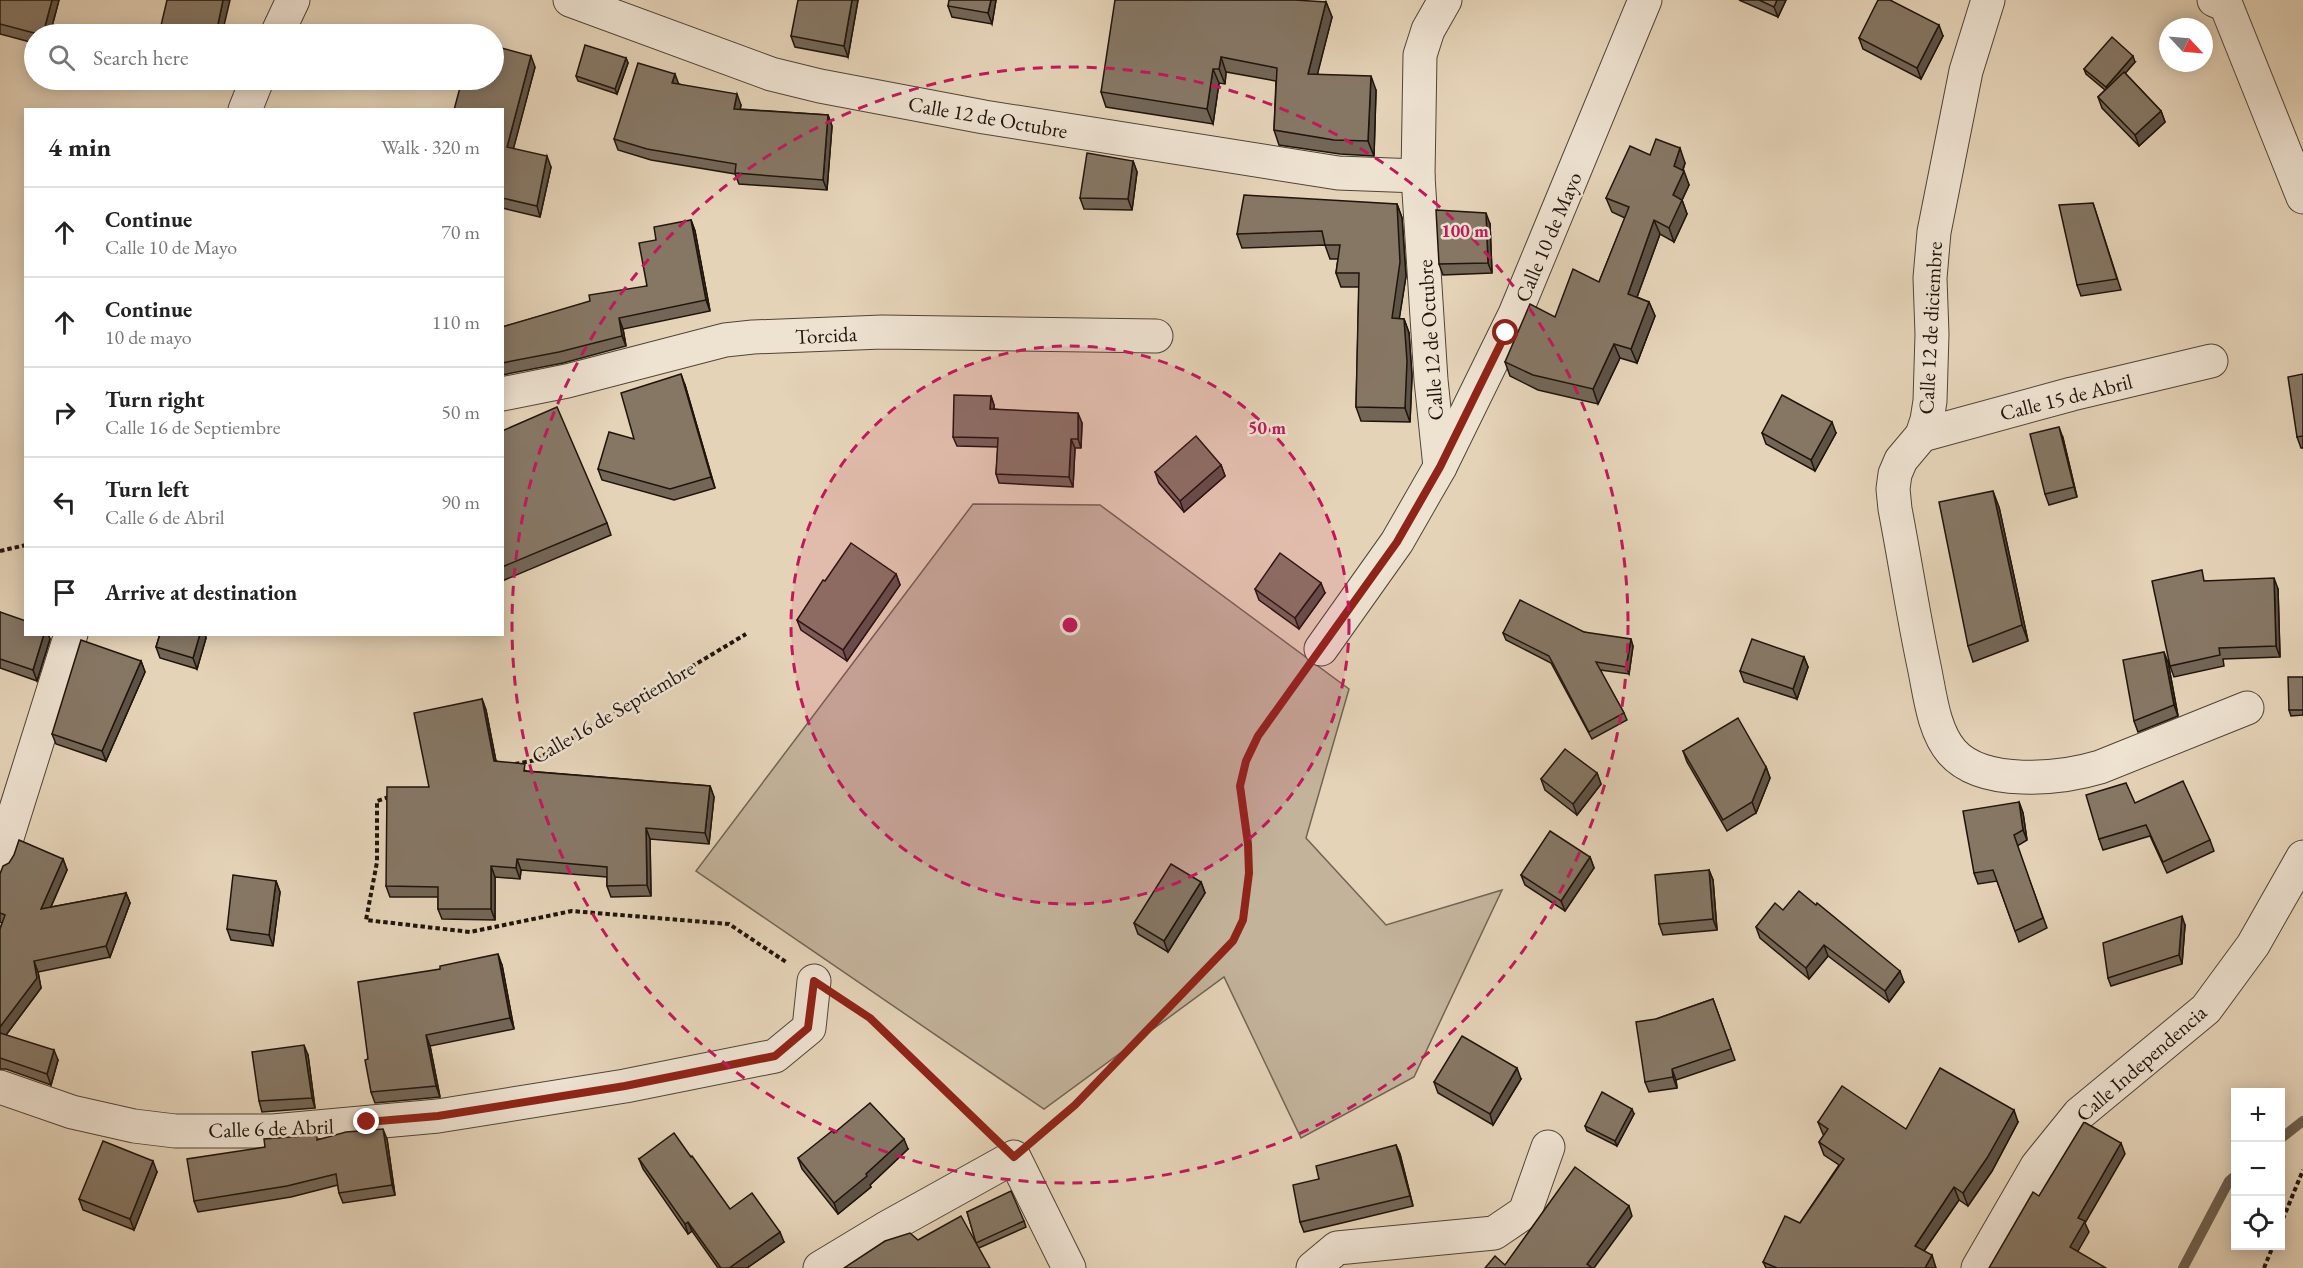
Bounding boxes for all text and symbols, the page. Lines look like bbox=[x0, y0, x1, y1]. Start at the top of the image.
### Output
north arrow bbox=[2159, 18, 2213, 72]
search box bbox=[24, 24, 504, 90]
icon: search bbox=[45, 41, 78, 74]
text: Search here bbox=[93, 43, 188, 72]
street label: Calle 12 de Octubre bbox=[906, 90, 1070, 144]
text: 4 min bbox=[48, 130, 111, 164]
text: Walk · 320 m bbox=[381, 134, 480, 160]
street label: Calle 10 de Mayo bbox=[1508, 168, 1588, 306]
text: Continue bbox=[105, 205, 192, 234]
icon: ahead bbox=[48, 216, 81, 249]
text: 70 m bbox=[441, 219, 480, 245]
text: 100 m bbox=[1441, 219, 1489, 242]
text: Calle 10 de Mayo bbox=[105, 234, 237, 260]
street label: Calle 12 de diciembre bbox=[1912, 241, 1948, 415]
street label: Calle 12 de Octubre bbox=[1411, 259, 1449, 421]
text: Continue bbox=[105, 295, 192, 324]
icon: ahead bbox=[48, 306, 81, 339]
text: 110 m bbox=[432, 309, 480, 335]
route start bbox=[1492, 319, 1518, 345]
street label: Torcida bbox=[794, 320, 858, 350]
text: 10 de mayo bbox=[105, 324, 192, 350]
street label: Calle 15 de Abril bbox=[1997, 367, 2135, 427]
text: Turn right bbox=[105, 385, 204, 414]
icon: right bbox=[48, 396, 81, 429]
text: 50 m bbox=[441, 399, 480, 425]
text: Calle 16 de Septiembre bbox=[105, 414, 281, 440]
text: 50 m bbox=[1248, 416, 1286, 439]
text: Turn left bbox=[105, 475, 189, 504]
icon: left bbox=[48, 486, 81, 519]
text: 90 m bbox=[441, 489, 480, 515]
text: Calle 6 de Abril bbox=[105, 504, 225, 530]
icon: arrive bbox=[48, 576, 81, 609]
text: Arrive at destination bbox=[105, 578, 297, 607]
centre of rings bbox=[1060, 615, 1080, 635]
street label: Calle 16 de Septiembre bbox=[526, 654, 700, 770]
street label: Calle Independencia bbox=[2070, 998, 2213, 1127]
map controls bbox=[2231, 1088, 2285, 1250]
button: + bbox=[2231, 1088, 2285, 1142]
route end bbox=[353, 1108, 379, 1134]
street label: Calle 6 de Abril bbox=[208, 1112, 334, 1144]
button: − bbox=[2231, 1142, 2285, 1196]
button: locate bbox=[2231, 1196, 2285, 1250]

